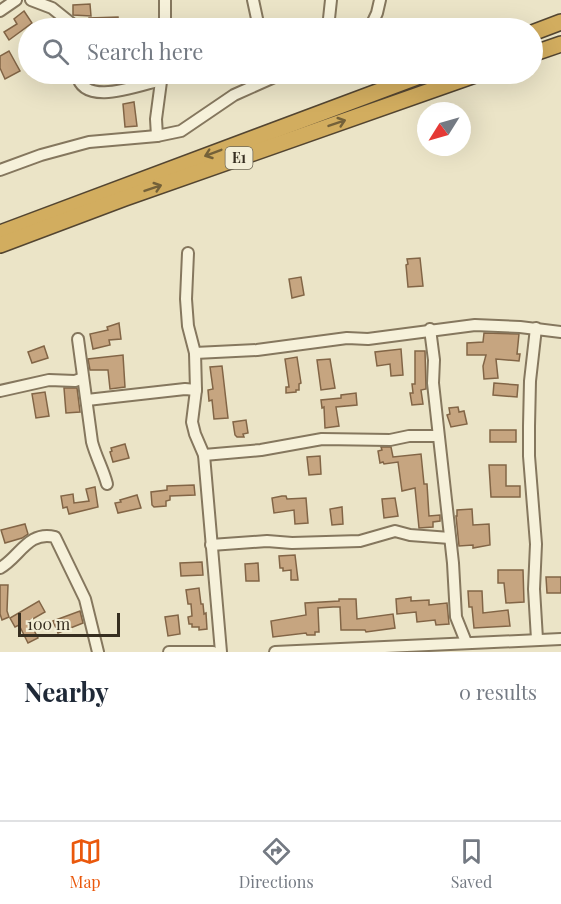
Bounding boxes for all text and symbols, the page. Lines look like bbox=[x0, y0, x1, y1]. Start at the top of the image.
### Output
search box bbox=[18, 18, 543, 84]
icon: search bbox=[39, 35, 72, 68]
text: Search here bbox=[87, 36, 203, 66]
north arrow bbox=[417, 102, 471, 156]
one-way arrow bbox=[327, 117, 346, 128]
road number: E1 bbox=[226, 147, 252, 169]
one-way arrow bbox=[204, 148, 223, 159]
one-way arrow bbox=[143, 182, 162, 193]
scale bar bbox=[18, 610, 120, 638]
text: 100 m bbox=[27, 613, 70, 634]
text: Nearby bbox=[24, 674, 109, 709]
text: 0 results bbox=[459, 678, 537, 705]
tab: Map bbox=[69, 835, 102, 892]
tab: Directions bbox=[239, 835, 314, 892]
tab: Saved bbox=[451, 835, 492, 892]

